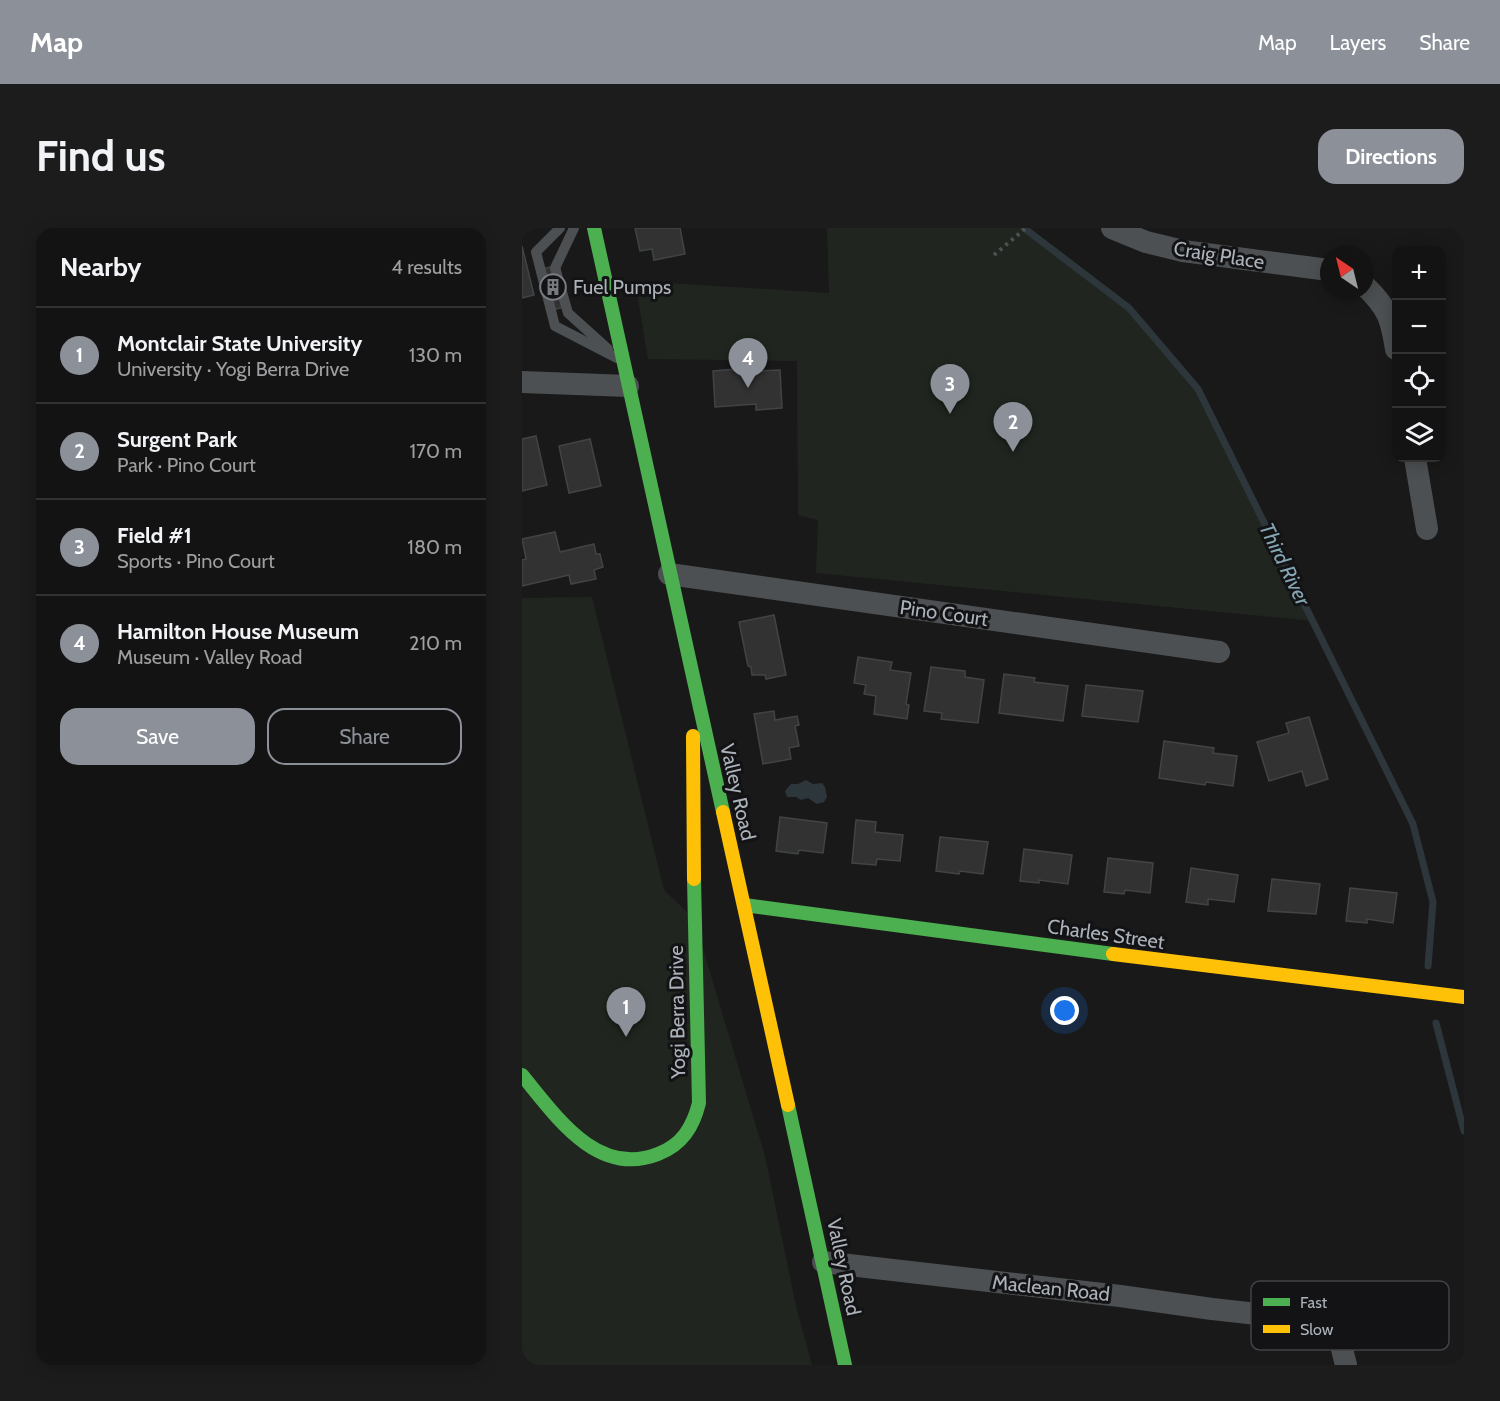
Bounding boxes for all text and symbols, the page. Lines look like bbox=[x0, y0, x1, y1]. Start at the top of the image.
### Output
text: Map bbox=[30, 25, 83, 59]
text: Map bbox=[1258, 30, 1297, 55]
text: Layers bbox=[1330, 30, 1386, 55]
text: Share bbox=[1419, 30, 1470, 55]
button: Directions bbox=[1318, 129, 1464, 184]
text: Find us bbox=[36, 130, 165, 182]
street label: Craig Place bbox=[1172, 236, 1266, 274]
north arrow bbox=[1320, 246, 1374, 300]
map controls bbox=[1392, 246, 1446, 462]
button: + bbox=[1392, 246, 1446, 300]
text: Nearby bbox=[60, 251, 141, 283]
text: 4 results bbox=[391, 255, 462, 279]
building icon: Fuel Pumps bbox=[538, 272, 568, 302]
place label: Fuel Pumps bbox=[573, 275, 671, 299]
button: − bbox=[1392, 300, 1446, 354]
text: Montclair State University bbox=[117, 330, 362, 357]
pin: 4 bbox=[728, 338, 768, 388]
text: 1 bbox=[76, 343, 83, 367]
text: 130 m bbox=[409, 343, 462, 367]
button: locate bbox=[1392, 354, 1446, 408]
text: University · Yogi Berra Drive bbox=[117, 357, 349, 381]
pin: 3 bbox=[930, 364, 970, 414]
pin: 2 bbox=[994, 402, 1032, 452]
button: layers bbox=[1392, 408, 1446, 462]
text: Surgent Park bbox=[117, 426, 237, 453]
text: 2 bbox=[74, 439, 85, 463]
text: 170 m bbox=[410, 439, 462, 463]
text: Park · Pino Court bbox=[117, 453, 256, 477]
water label: Third River bbox=[1254, 519, 1316, 611]
text: Field #1 bbox=[117, 522, 192, 549]
text: 3 bbox=[74, 535, 85, 559]
text: 180 m bbox=[407, 535, 462, 559]
text: Sports · Pino Court bbox=[117, 549, 275, 573]
street label: Pino Court bbox=[898, 595, 990, 631]
text: Hamilton House Museum bbox=[117, 618, 359, 645]
text: 4 bbox=[73, 631, 86, 655]
text: 210 m bbox=[409, 631, 462, 655]
text: Museum · Valley Road bbox=[117, 645, 302, 669]
button: Save bbox=[60, 708, 255, 765]
button: Share bbox=[267, 708, 462, 765]
street label: Valley Road bbox=[715, 741, 761, 843]
street label: Charles Street bbox=[1046, 914, 1166, 954]
street label: Yogi Berra Drive bbox=[664, 945, 690, 1080]
pin: 1 bbox=[606, 988, 646, 1037]
your location bbox=[1050, 996, 1079, 1025]
street label: Valley Road bbox=[822, 1216, 866, 1318]
street label: Maclean Road bbox=[991, 1270, 1111, 1306]
legend bbox=[1251, 1281, 1449, 1350]
text: Fast bbox=[1300, 1293, 1328, 1312]
text: Slow bbox=[1300, 1320, 1334, 1339]

